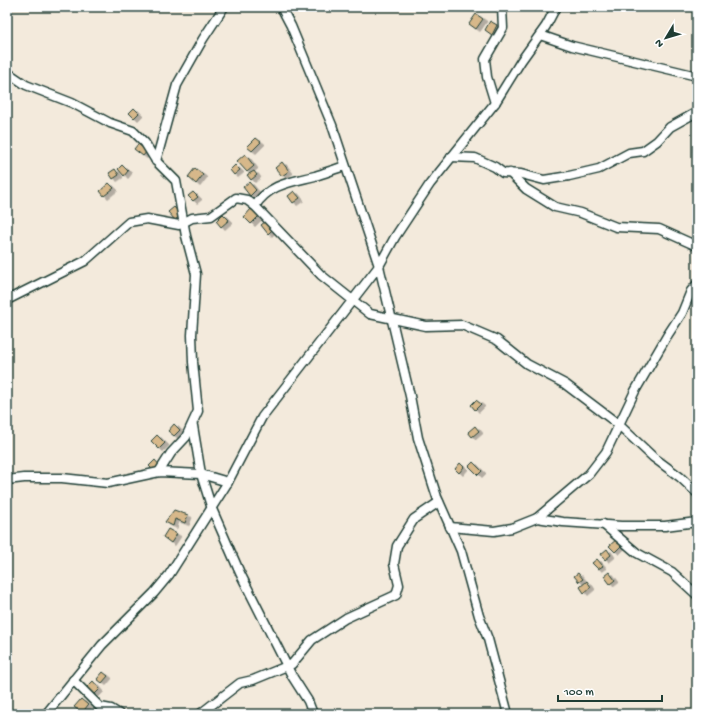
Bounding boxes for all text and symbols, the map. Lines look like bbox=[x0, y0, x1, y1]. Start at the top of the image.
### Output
north arrow bbox=[646, 18, 686, 58]
text: N bbox=[653, 36, 667, 49]
scale bar bbox=[558, 677, 662, 703]
text: 100 m bbox=[563, 686, 594, 700]

